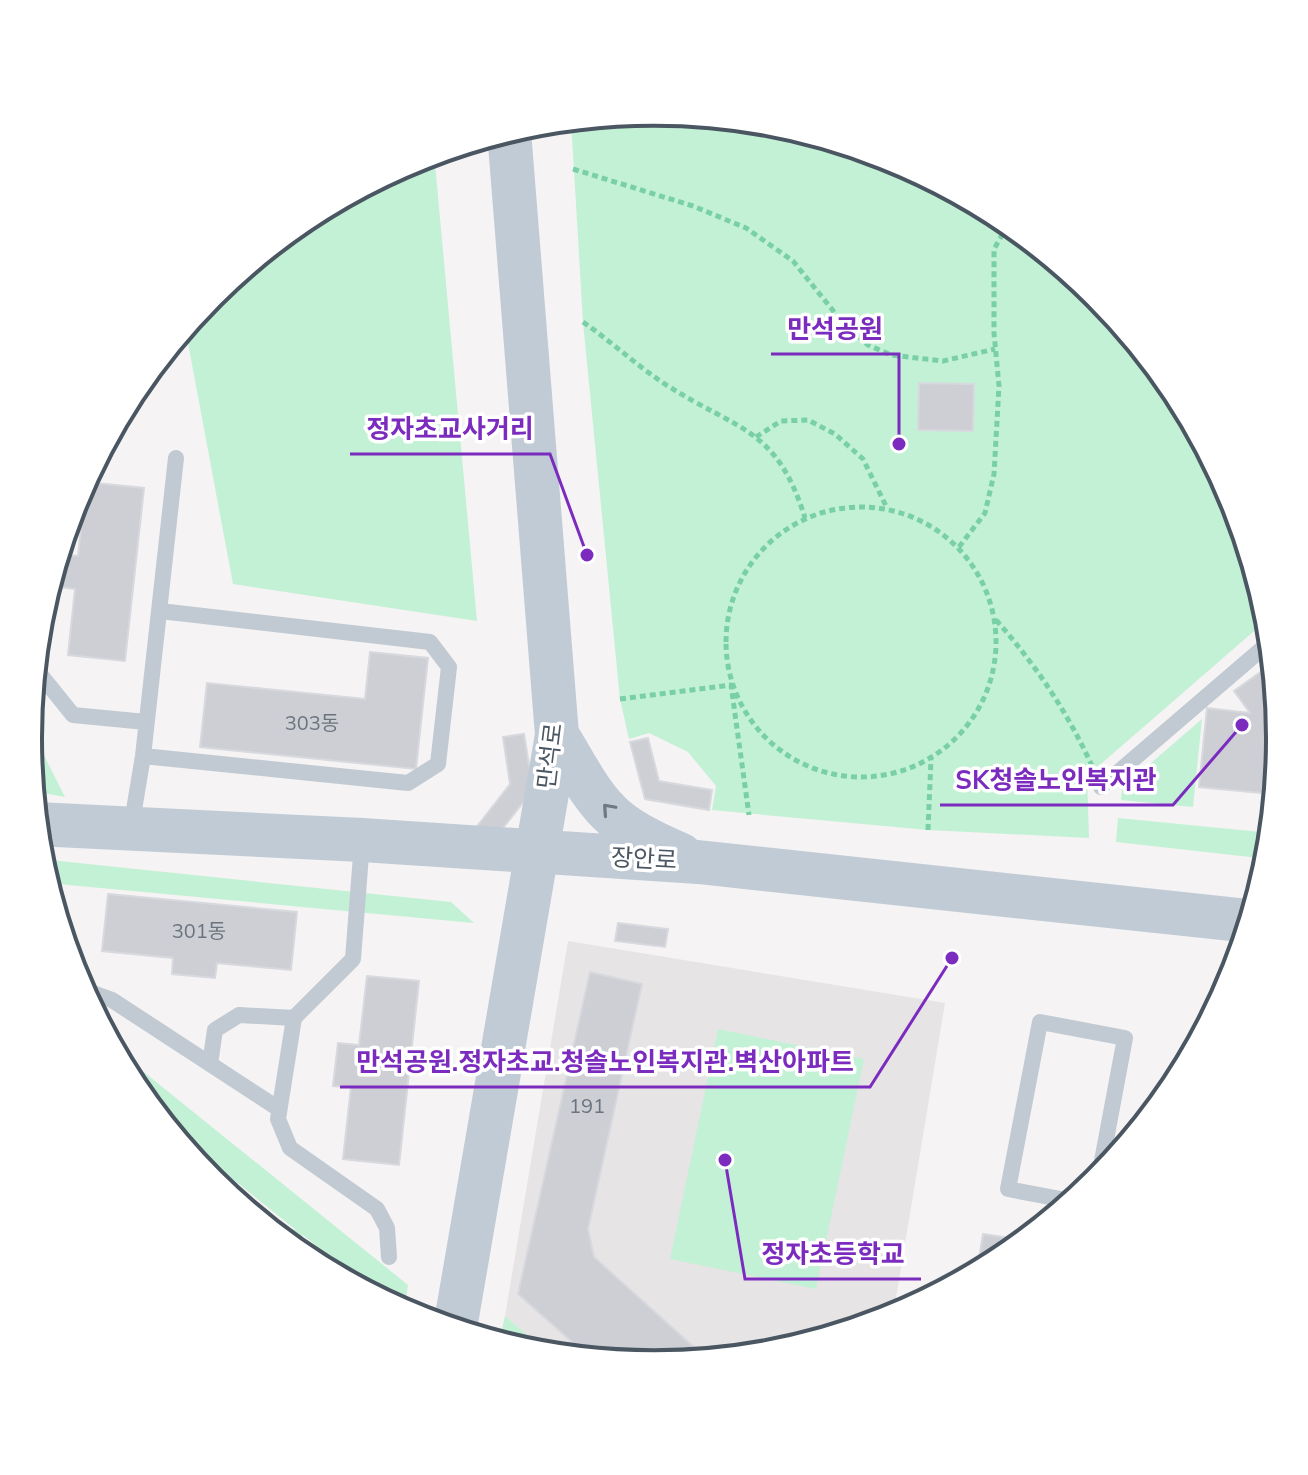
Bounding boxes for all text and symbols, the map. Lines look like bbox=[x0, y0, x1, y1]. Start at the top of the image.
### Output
callout: 만석공원 bbox=[771, 304, 899, 354]
text: 만석공원 bbox=[787, 312, 883, 345]
callout: 정자초교사거리 bbox=[350, 404, 550, 454]
text: 정자초교사거리 bbox=[366, 412, 534, 445]
house number: 303동 bbox=[285, 710, 339, 735]
street label: 만석로 bbox=[530, 721, 568, 791]
callout: SK청솔노인복지관 bbox=[940, 755, 1173, 805]
text: SK청솔노인복지관 bbox=[955, 763, 1157, 796]
one-way arrow bbox=[603, 804, 617, 818]
street label: 장안로 bbox=[610, 841, 678, 875]
house number: 301동 bbox=[172, 918, 226, 943]
callout: 만석공원.정자초교.청솔노인복지관.벽산아파트 bbox=[340, 1037, 870, 1087]
text: 만석공원.정자초교.청솔노인복지관.벽산아파트 bbox=[356, 1045, 854, 1078]
house number: 191 bbox=[569, 1093, 605, 1118]
callout: 정자초등학교 bbox=[745, 1229, 921, 1279]
text: 정자초등학교 bbox=[761, 1237, 905, 1270]

